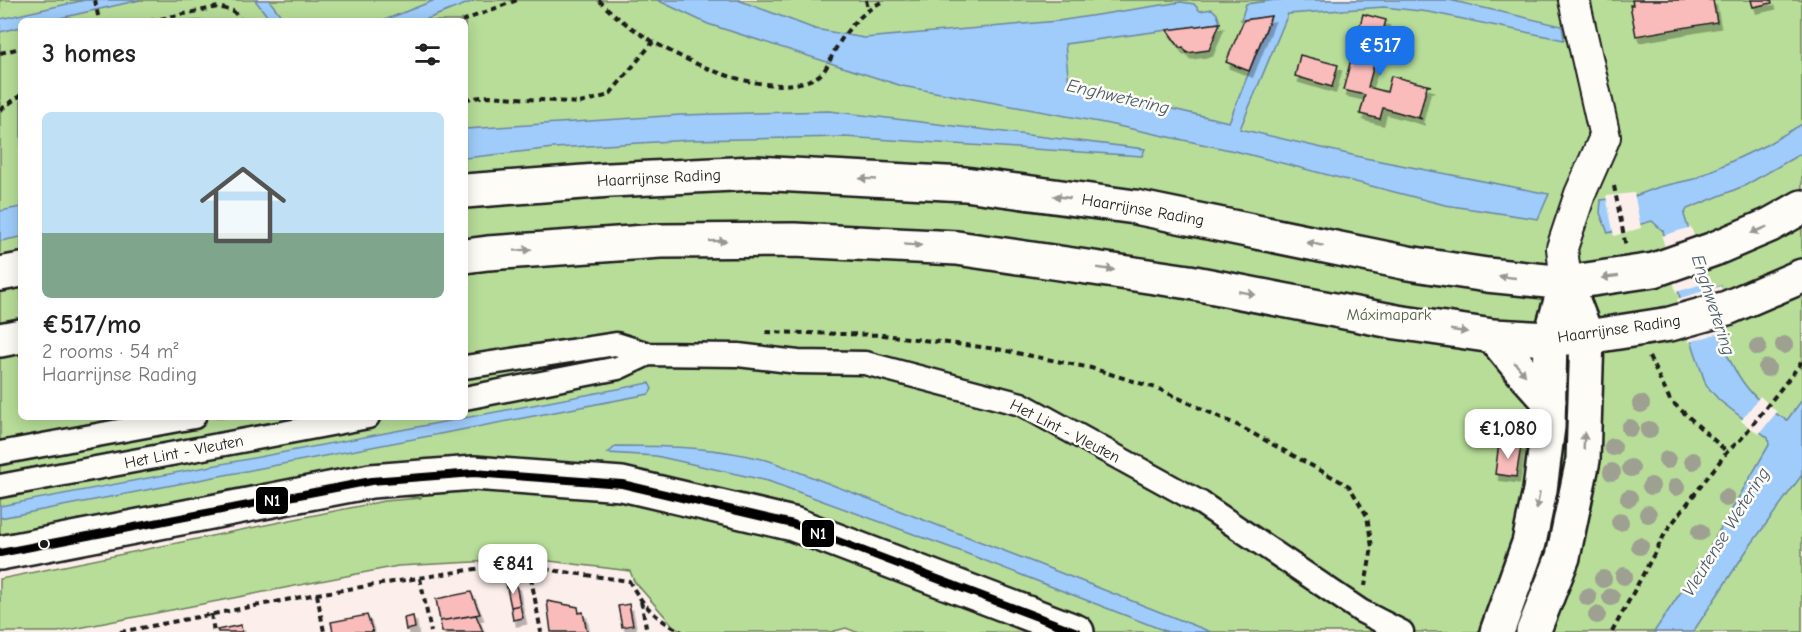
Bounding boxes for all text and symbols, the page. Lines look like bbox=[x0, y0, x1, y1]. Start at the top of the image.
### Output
pin: €517 bbox=[1344, 26, 1416, 77]
text: €517 bbox=[1359, 34, 1401, 57]
icon: filters bbox=[411, 38, 444, 71]
text: 3 homes bbox=[42, 39, 136, 69]
water label: Enghwetering bbox=[1065, 75, 1171, 119]
icon: home bbox=[189, 151, 297, 259]
street label: Haarrijnse Rading bbox=[597, 166, 721, 190]
one-way arrow bbox=[858, 174, 877, 183]
street label: Haarrijnse Rading bbox=[1080, 190, 1206, 230]
one-way arrow bbox=[1052, 192, 1071, 201]
one-way arrow bbox=[1750, 225, 1768, 235]
one-way arrow bbox=[708, 236, 727, 245]
one-way arrow bbox=[1306, 239, 1325, 248]
one-way arrow bbox=[903, 241, 922, 250]
one-way arrow bbox=[514, 245, 533, 255]
water label: Enghwetering bbox=[1687, 252, 1739, 358]
one-way arrow bbox=[1097, 265, 1116, 274]
one-way arrow bbox=[1498, 272, 1517, 282]
one-way arrow bbox=[1600, 273, 1619, 282]
one-way arrow bbox=[1237, 289, 1256, 298]
park label: Máximapark bbox=[1346, 306, 1432, 324]
text: €517/mo bbox=[42, 310, 141, 340]
street label: Haarrijnse Rading bbox=[1556, 311, 1682, 347]
one-way arrow bbox=[1450, 326, 1469, 335]
text: 2 rooms · 54 m² bbox=[42, 340, 178, 363]
one-way arrow bbox=[1513, 361, 1526, 376]
text: Haarrijnse Rading bbox=[42, 363, 197, 386]
street label: Het Lint - Vleuten bbox=[1007, 396, 1123, 466]
pin: €1,080 bbox=[1459, 409, 1557, 460]
text: €1,080 bbox=[1479, 417, 1537, 440]
street label: Het Lint - Vleuten bbox=[123, 432, 245, 472]
one-way arrow bbox=[1579, 432, 1588, 451]
water label: Vleutense Wetering bbox=[1678, 464, 1774, 600]
line badge: N1 bbox=[255, 486, 289, 515]
text: N1 bbox=[264, 492, 280, 510]
one-way arrow bbox=[1533, 492, 1542, 511]
line badge: N1 bbox=[801, 519, 835, 548]
text: N1 bbox=[810, 525, 826, 543]
unlabelled marker bbox=[38, 538, 50, 550]
pin: €841 bbox=[477, 544, 549, 595]
text: €841 bbox=[492, 552, 534, 575]

